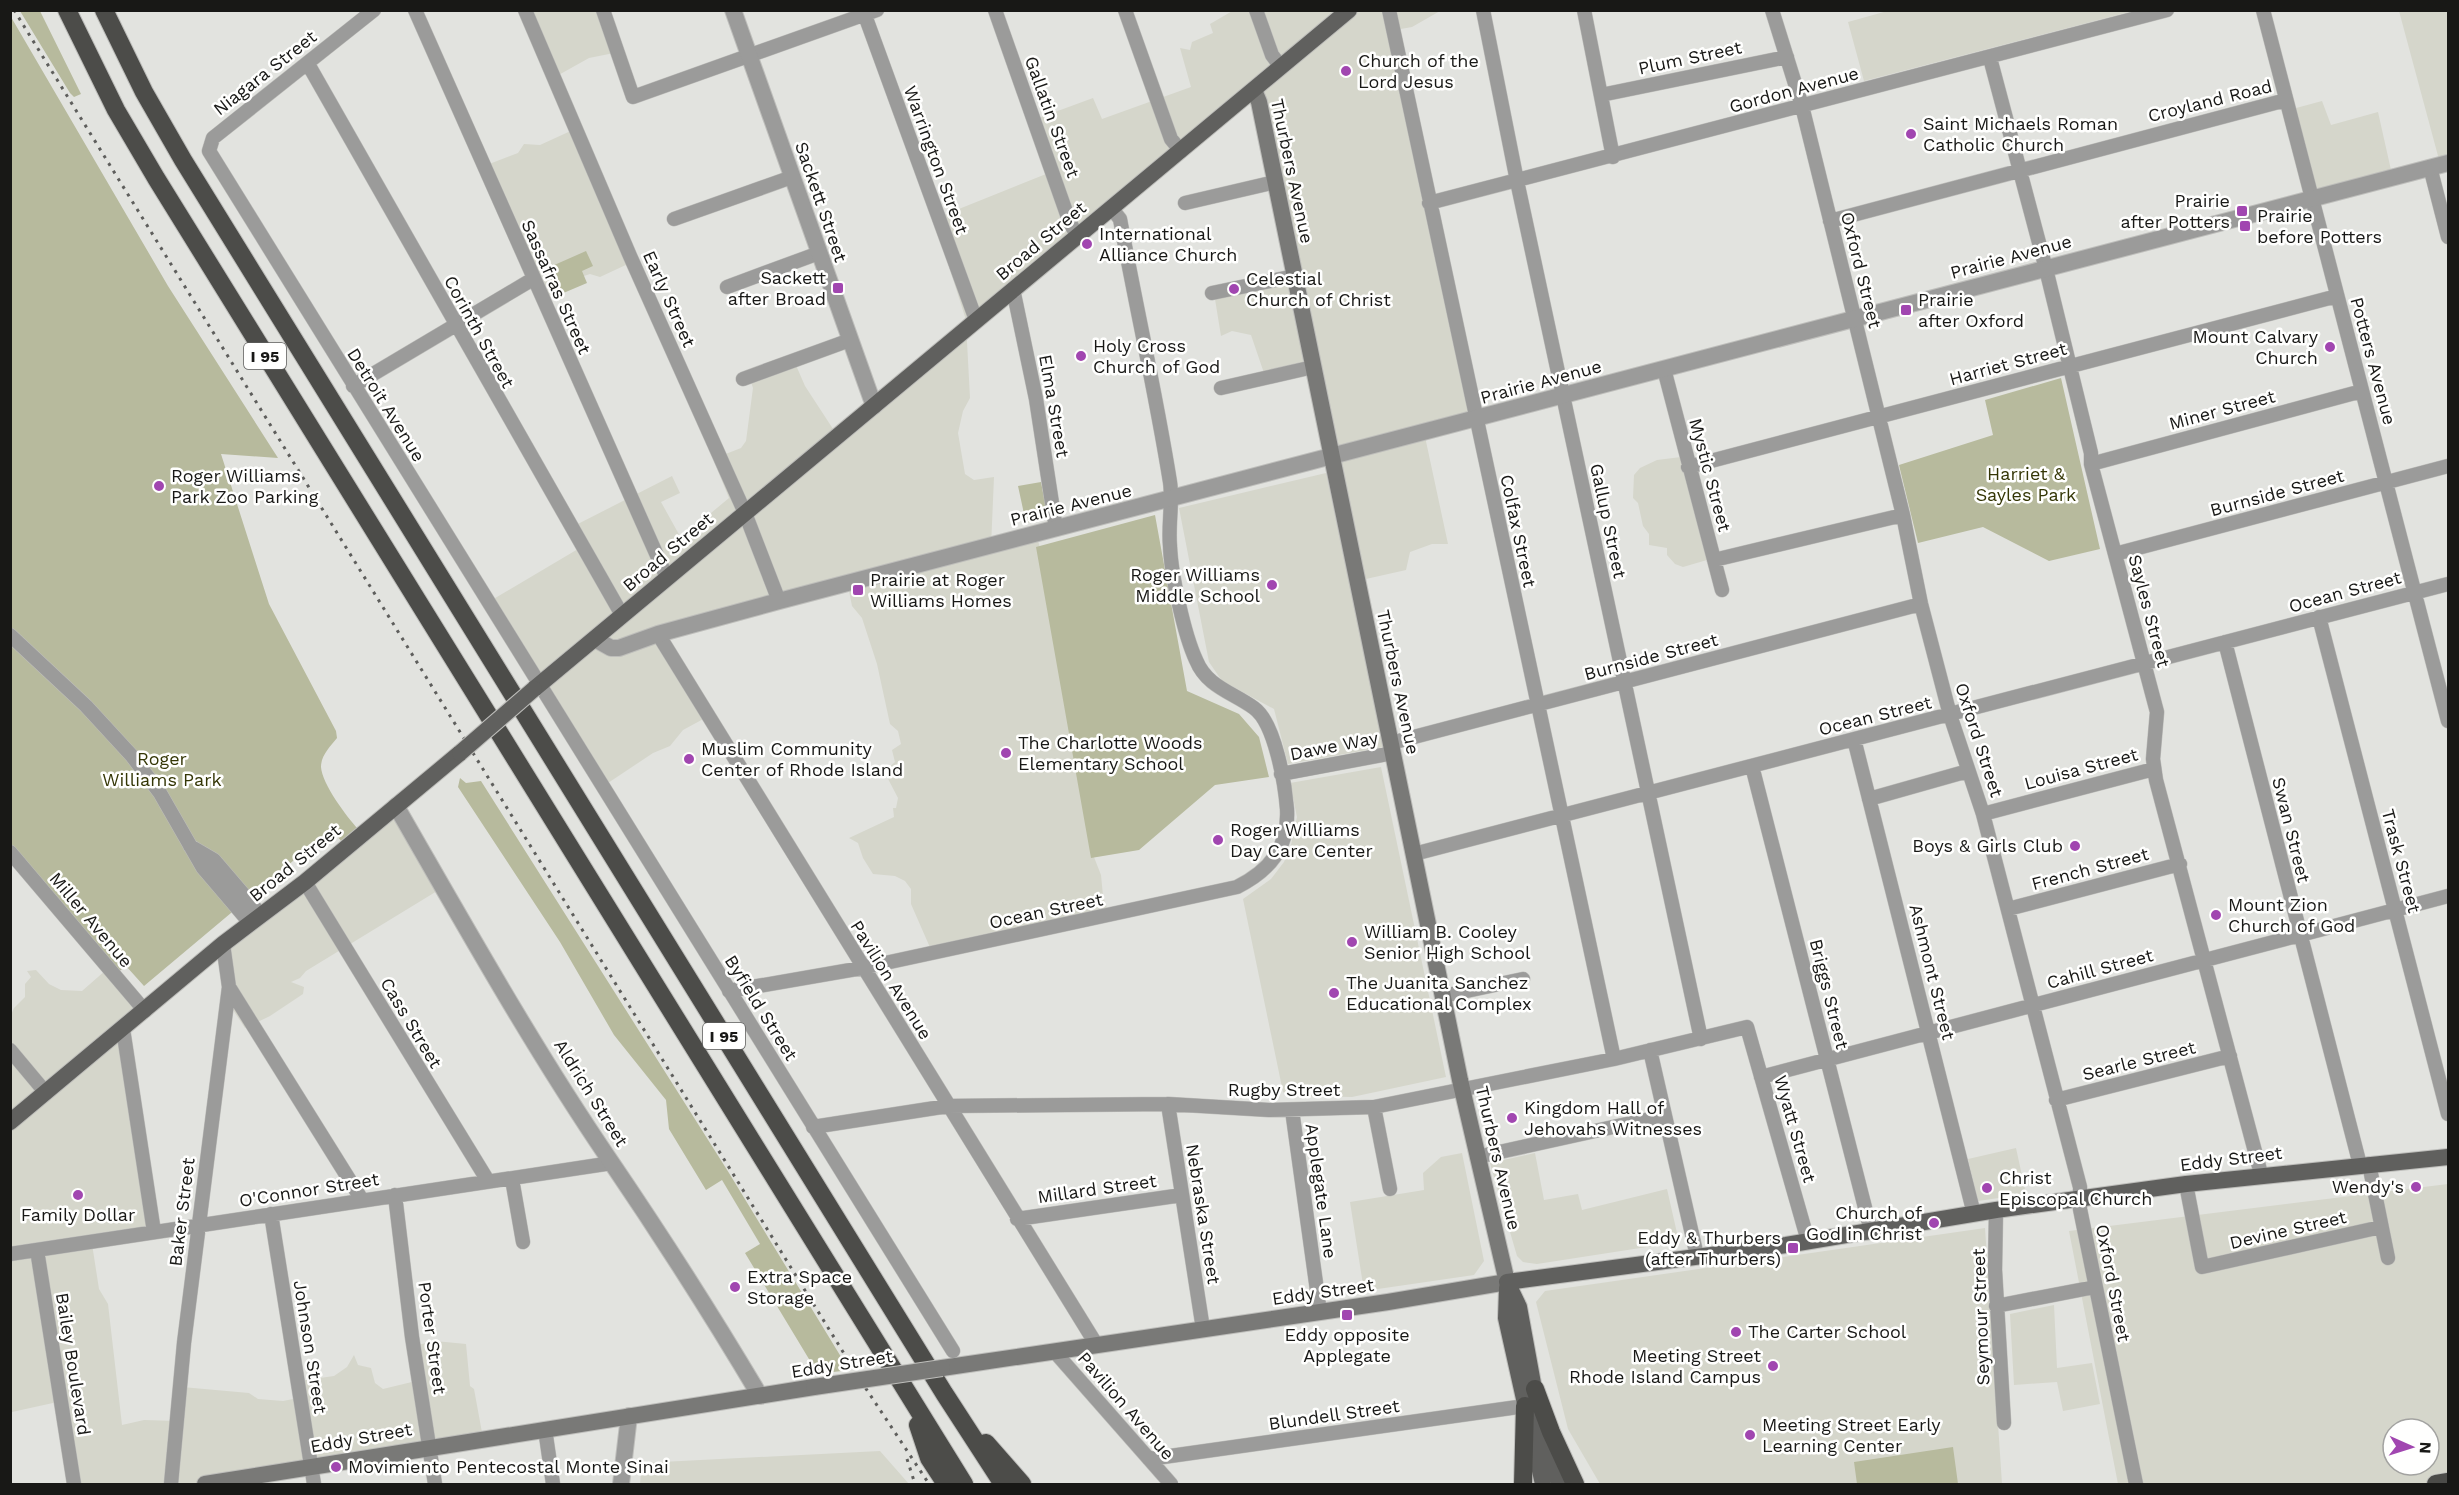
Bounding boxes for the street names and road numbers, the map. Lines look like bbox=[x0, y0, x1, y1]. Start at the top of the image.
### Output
street label: Niagara Street bbox=[209, 26, 321, 119]
street label: Plum Street bbox=[1636, 36, 1744, 79]
street label: Gallatin Street bbox=[1021, 53, 1084, 181]
street label: Gordon Avenue bbox=[1727, 62, 1861, 117]
street label: Croyland Road bbox=[2146, 75, 2274, 126]
street label: Warrington Street bbox=[900, 83, 973, 238]
street label: Thurbers Avenue bbox=[1267, 97, 1318, 245]
street label: Sackett Street bbox=[791, 139, 852, 265]
street label: Broad Street bbox=[991, 196, 1090, 284]
street label: Oxford Street bbox=[1837, 210, 1886, 331]
street label: Sassafras Street bbox=[517, 216, 596, 358]
street label: Prairie Avenue bbox=[1948, 230, 2074, 283]
street label: Early Street bbox=[639, 247, 700, 351]
street label: Corinth Street bbox=[440, 272, 519, 392]
street label: Potters Avenue bbox=[2346, 295, 2401, 427]
street label: Harriet Street bbox=[1947, 338, 2069, 389]
road number: I 95 bbox=[244, 343, 286, 369]
street label: Detroit Avenue bbox=[343, 344, 430, 465]
street label: Elma Street bbox=[1035, 353, 1074, 460]
street label: Prairie Avenue bbox=[1478, 355, 1604, 408]
street label: Miner Street bbox=[2167, 385, 2278, 434]
street label: Mystic Street bbox=[1685, 416, 1736, 534]
street label: Gallup Street bbox=[1586, 462, 1631, 581]
street label: Burnside Street bbox=[2208, 464, 2346, 520]
street label: Colfax Street bbox=[1496, 473, 1541, 590]
street label: Prairie Avenue bbox=[1008, 479, 1134, 530]
street label: Broad Street bbox=[618, 507, 717, 595]
street label: Sayles Street bbox=[2124, 552, 2175, 670]
street label: Ocean Street bbox=[2286, 566, 2404, 617]
street label: Thurbers Avenue bbox=[1373, 608, 1424, 756]
street label: Burnside Street bbox=[1582, 628, 1720, 684]
street label: Oxford Street bbox=[1951, 680, 2008, 800]
street label: Ocean Street bbox=[1816, 691, 1934, 740]
street label: Dawe Way bbox=[1288, 727, 1380, 764]
street label: Louisa Street bbox=[2022, 743, 2140, 794]
street label: Swan Street bbox=[2268, 775, 2315, 885]
street label: Trask Street bbox=[2378, 807, 2426, 915]
street label: Broad Street bbox=[245, 819, 345, 906]
street label: French Street bbox=[2029, 843, 2151, 894]
street label: Miller Avenue bbox=[46, 868, 137, 971]
street label: Ocean Street bbox=[987, 888, 1105, 933]
street label: Ashmont Street bbox=[1905, 902, 1960, 1042]
street label: Pavilion Avenue bbox=[846, 916, 936, 1043]
street label: Briggs Street bbox=[1806, 937, 1853, 1052]
street label: Cahill Street bbox=[2044, 944, 2156, 993]
street label: Byfield Street bbox=[721, 951, 802, 1065]
street label: Cass Street bbox=[376, 974, 447, 1072]
road number: I 95 bbox=[703, 1023, 745, 1049]
street label: Aldrich Street bbox=[550, 1035, 633, 1151]
street label: Searle Street bbox=[2080, 1036, 2198, 1085]
street label: Wyatt Street bbox=[1770, 1073, 1821, 1185]
street label: Rugby Street bbox=[1228, 1079, 1341, 1100]
street label: Thurbers Avenue bbox=[1472, 1084, 1525, 1232]
street label: Applegate Lane bbox=[1302, 1122, 1341, 1260]
street label: Nebraska Street bbox=[1182, 1142, 1225, 1286]
street label: Eddy Street bbox=[2179, 1142, 2284, 1175]
street label: Baker Street bbox=[164, 1156, 199, 1268]
street label: O'Connor Street bbox=[238, 1168, 381, 1211]
street label: Millard Street bbox=[1036, 1170, 1158, 1207]
street label: Devine Street bbox=[2227, 1206, 2349, 1253]
street label: Oxford Street bbox=[2092, 1222, 2135, 1344]
street label: Seymour Street bbox=[1968, 1248, 1993, 1386]
street label: Eddy Street bbox=[1271, 1274, 1376, 1309]
street label: Johnson Street bbox=[290, 1279, 331, 1416]
street label: Porter Street bbox=[414, 1280, 451, 1396]
street label: Bailey Boulevard bbox=[52, 1291, 95, 1437]
street label: Eddy Street bbox=[789, 1345, 895, 1382]
street label: Pavilion Avenue bbox=[1074, 1347, 1179, 1464]
street label: Blundell Street bbox=[1267, 1395, 1401, 1434]
street label: Eddy Street bbox=[308, 1418, 414, 1457]

